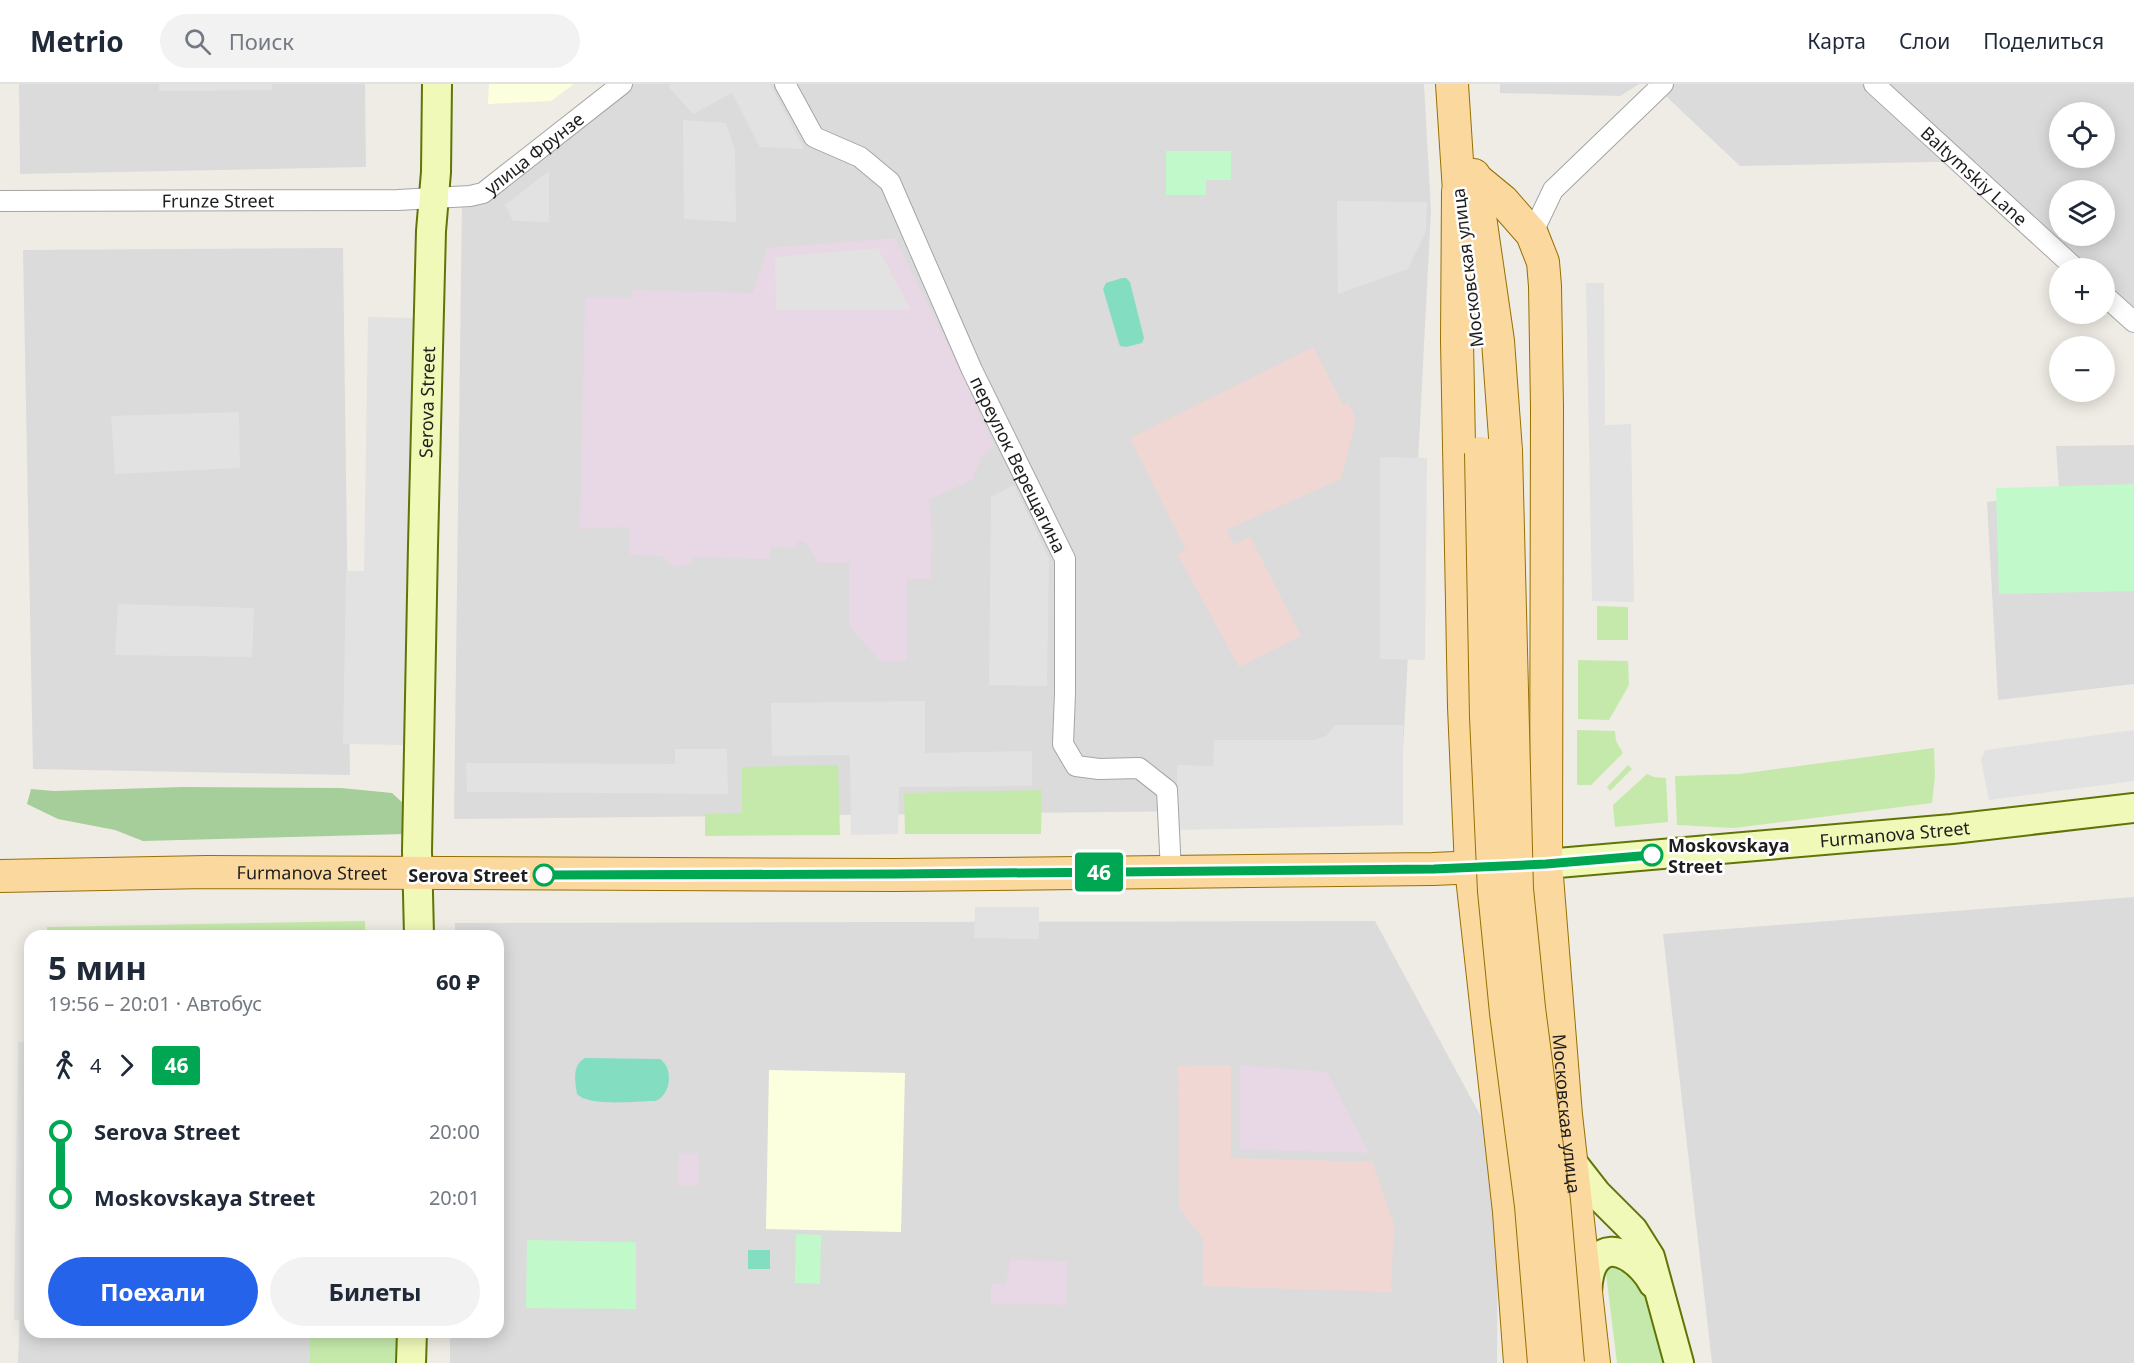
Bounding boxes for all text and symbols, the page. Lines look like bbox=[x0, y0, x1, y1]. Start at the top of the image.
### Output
search box bbox=[160, 14, 580, 68]
text: Metrio bbox=[30, 22, 124, 60]
icon: search bbox=[181, 25, 214, 58]
text: Поиск bbox=[229, 26, 294, 56]
text: Карта bbox=[1807, 27, 1866, 55]
text: Слои bbox=[1899, 27, 1950, 55]
text: Поделиться bbox=[1983, 27, 2104, 55]
map controls bbox=[2049, 102, 2115, 402]
button: locate bbox=[2049, 102, 2115, 168]
street label: улица Фрунзе bbox=[479, 107, 588, 200]
street label: Baltymskiy Lane bbox=[1916, 121, 2033, 231]
button: layers bbox=[2049, 180, 2115, 246]
street label: Московская улица bbox=[1445, 187, 1489, 349]
street label: Frunze Street bbox=[162, 188, 275, 213]
button: + bbox=[2049, 258, 2115, 324]
button: − bbox=[2049, 336, 2115, 402]
street label: Serova Street bbox=[413, 345, 440, 458]
street label: переулок Верещагина bbox=[965, 372, 1072, 557]
street label: Furmanova Street bbox=[1819, 815, 1972, 852]
place label: Moskovskaya Street bbox=[1668, 833, 1790, 878]
marker: Moskovskaya Street bbox=[1641, 844, 1663, 866]
line badge: 46 bbox=[1072, 852, 1126, 892]
text: 46 bbox=[1087, 858, 1111, 886]
street label: Furmanova Street bbox=[237, 860, 388, 885]
place label: Serova Street bbox=[408, 863, 528, 887]
marker: Serova Street bbox=[533, 864, 555, 886]
text: 5 мин bbox=[48, 945, 147, 990]
text: 60 ₽ bbox=[436, 966, 480, 996]
text: 19:56 – 20:01 · Автобус bbox=[48, 990, 262, 1017]
street label: Московская улица bbox=[1548, 1033, 1587, 1195]
icon: walk bbox=[48, 1049, 81, 1082]
icon: forward bbox=[110, 1049, 143, 1082]
text: 46 bbox=[164, 1051, 188, 1079]
text: 4 bbox=[90, 1052, 101, 1079]
text: Serova Street bbox=[94, 1116, 240, 1146]
text: 20:00 bbox=[429, 1118, 480, 1145]
text: Moskovskaya Street bbox=[94, 1182, 315, 1212]
text: 20:01 bbox=[429, 1184, 480, 1211]
button: Поехали bbox=[48, 1257, 258, 1326]
button: Билеты bbox=[270, 1257, 480, 1326]

